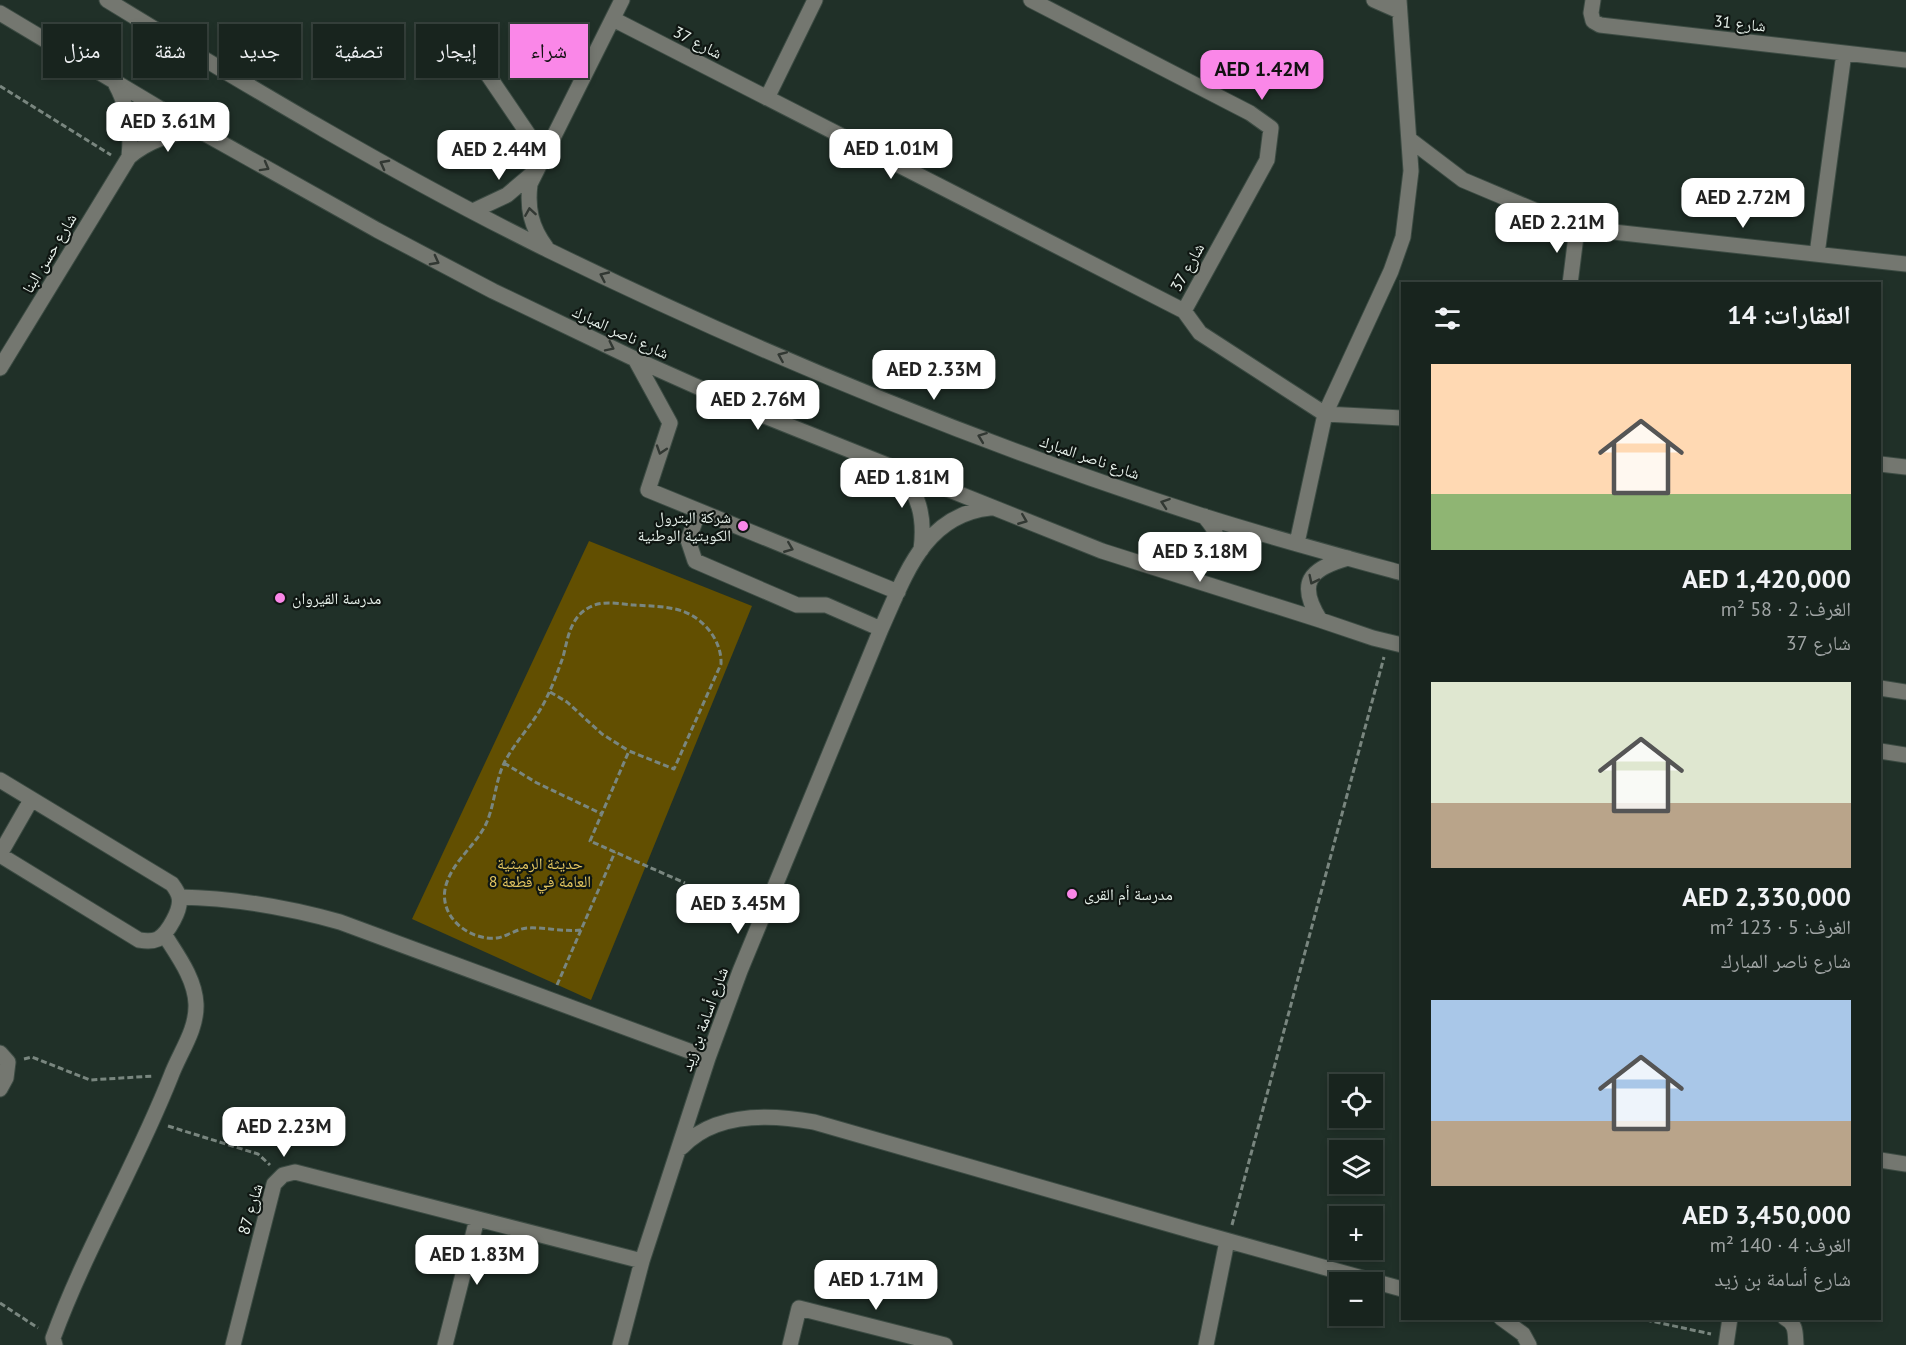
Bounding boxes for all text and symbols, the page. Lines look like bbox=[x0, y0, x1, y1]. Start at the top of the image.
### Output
street label: شارع 31 bbox=[1713, 10, 1767, 37]
street label: شارع 37 bbox=[670, 21, 726, 64]
chip: منزل bbox=[43, 24, 121, 78]
chip: شقة bbox=[133, 24, 207, 78]
chip: جديد bbox=[219, 24, 301, 78]
chip: تصفية bbox=[313, 24, 404, 78]
chip: إيجار bbox=[416, 24, 498, 78]
chip: شراء bbox=[510, 24, 588, 78]
pin: AED 1.42M bbox=[1193, 50, 1331, 101]
text: AED 1.42M bbox=[1214, 56, 1310, 82]
pin: AED 3.61M bbox=[99, 102, 237, 153]
text: AED 3.61M bbox=[120, 108, 216, 134]
pin: AED 1.01M bbox=[822, 129, 960, 180]
pin: AED 2.44M bbox=[430, 130, 568, 181]
text: AED 1.01M bbox=[843, 135, 939, 161]
text: AED 2.44M bbox=[451, 136, 547, 162]
one-way arrow bbox=[258, 160, 269, 171]
one-way arrow bbox=[380, 160, 390, 171]
pin: AED 2.72M bbox=[1674, 178, 1812, 229]
text: AED 2.72M bbox=[1695, 184, 1791, 210]
pin: AED 2.21M bbox=[1488, 203, 1626, 254]
one-way arrow bbox=[525, 207, 537, 217]
street label: شارع حسن البنا bbox=[17, 209, 82, 297]
text: AED 2.21M bbox=[1509, 209, 1605, 235]
street label: شارع 37 bbox=[1166, 239, 1209, 295]
one-way arrow bbox=[429, 254, 440, 265]
one-way arrow bbox=[599, 271, 610, 283]
text: العقارات: 14 bbox=[1727, 298, 1851, 331]
street label: شارع ناصر المبارك bbox=[569, 301, 672, 364]
icon: filters bbox=[1431, 302, 1464, 335]
one-way arrow bbox=[604, 340, 615, 352]
pin: AED 2.33M bbox=[865, 350, 1003, 401]
one-way arrow bbox=[777, 351, 788, 363]
text: AED 2.33M bbox=[886, 356, 982, 382]
pin: AED 2.76M bbox=[689, 380, 827, 431]
text: AED 2.76M bbox=[710, 386, 806, 412]
icon: home bbox=[1587, 403, 1695, 511]
street label: شارع ناصر المبارك bbox=[1037, 431, 1142, 484]
one-way arrow bbox=[977, 432, 988, 444]
one-way arrow bbox=[656, 444, 668, 455]
pin: AED 1.81M bbox=[833, 458, 971, 509]
text: AED 1.81M bbox=[854, 464, 950, 490]
one-way arrow bbox=[1160, 497, 1171, 510]
place label: شركة البترول الكويتية الوطنية bbox=[638, 507, 731, 545]
one-way arrow bbox=[1016, 513, 1027, 525]
marker: شركة البترول الكويتية الوطنية bbox=[736, 519, 750, 533]
pin: AED 3.18M bbox=[1131, 532, 1269, 583]
text: AED 3.18M bbox=[1152, 538, 1248, 564]
one-way arrow bbox=[783, 540, 794, 553]
text: AED 1,420,000 bbox=[1682, 562, 1851, 595]
one-way arrow bbox=[1308, 574, 1320, 585]
place label: مدرسة القيروان bbox=[292, 588, 381, 609]
marker: مدرسة القيروان bbox=[273, 591, 287, 605]
text: الغرف: 2 · 58 m² bbox=[1721, 596, 1851, 622]
text: شارع 37 bbox=[1786, 630, 1851, 656]
icon: home bbox=[1587, 721, 1695, 829]
park label: حديثة الرميثية العامة في قطعة 8 bbox=[489, 853, 591, 894]
text: AED 2,330,000 bbox=[1682, 880, 1851, 913]
pin: AED 3.45M bbox=[669, 884, 807, 935]
place label: مدرسة أم القرى bbox=[1084, 884, 1173, 905]
marker: مدرسة أم القرى bbox=[1065, 887, 1079, 901]
text: AED 3.45M bbox=[690, 890, 786, 916]
text: الغرف: 5 · 123 m² bbox=[1710, 914, 1851, 940]
text: شارع ناصر المبارك bbox=[1721, 948, 1851, 974]
street label: شارع أسامة بن زيد bbox=[676, 964, 733, 1074]
icon: home bbox=[1587, 1039, 1695, 1147]
map controls bbox=[1329, 1074, 1383, 1326]
button: locate bbox=[1329, 1074, 1383, 1128]
pin: AED 2.23M bbox=[215, 1107, 353, 1158]
text: AED 2.23M bbox=[236, 1113, 332, 1139]
button: layers bbox=[1329, 1140, 1383, 1194]
street label: شارع 87 bbox=[233, 1181, 268, 1237]
text: AED 3,450,000 bbox=[1682, 1198, 1851, 1231]
button: + bbox=[1329, 1206, 1383, 1260]
text: الغرف: 4 · 140 m² bbox=[1710, 1232, 1851, 1258]
pin: AED 1.83M bbox=[408, 1235, 546, 1286]
text: AED 1.83M bbox=[429, 1241, 525, 1267]
pin: AED 1.71M bbox=[807, 1260, 945, 1311]
text: AED 1.71M bbox=[828, 1266, 924, 1292]
text: شارع أسامة بن زيد bbox=[1715, 1266, 1851, 1292]
button: − bbox=[1329, 1272, 1383, 1326]

